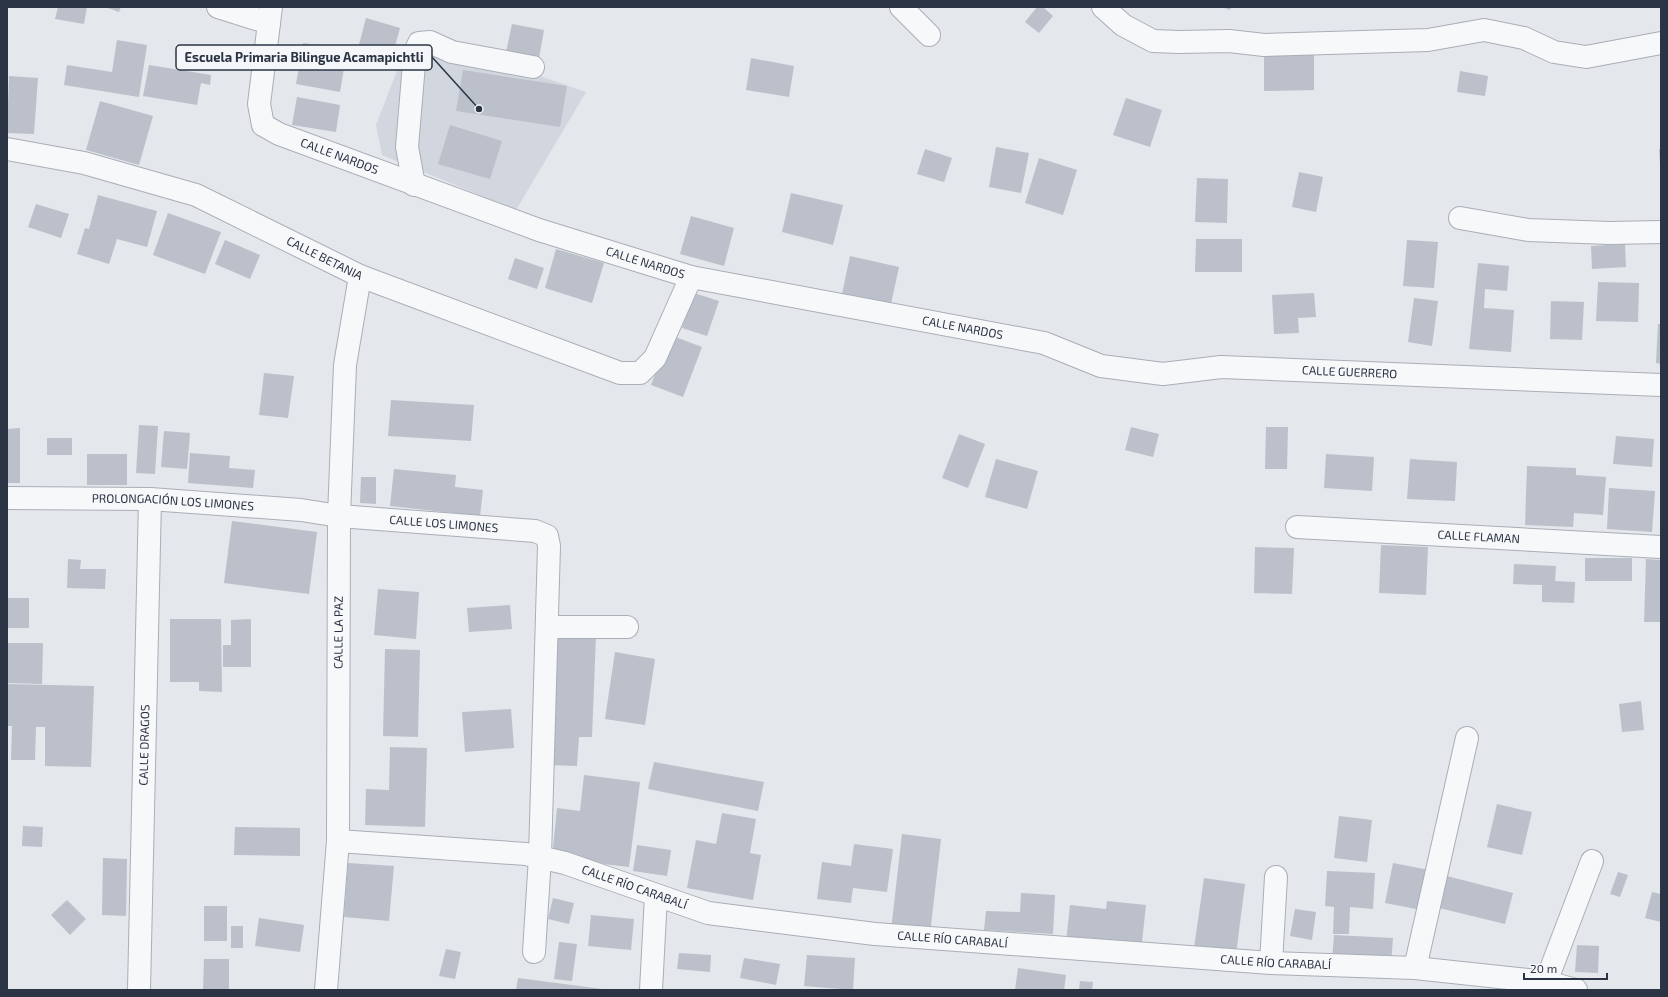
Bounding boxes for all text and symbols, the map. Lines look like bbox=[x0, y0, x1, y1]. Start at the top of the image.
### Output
callout: Escuela Primaria Bilingue Acamapichtli bbox=[176, 45, 432, 70]
text: Escuela Primaria Bilingue Acamapichtli bbox=[185, 49, 424, 65]
street label: CALLE NARDOS bbox=[299, 135, 381, 176]
street label: CALLE BETANIA bbox=[285, 233, 366, 282]
street label: CALLE NARDOS bbox=[604, 243, 687, 281]
street label: CALLE NARDOS bbox=[921, 312, 1005, 341]
street label: CALLE GUERRERO bbox=[1302, 362, 1398, 380]
street label: PROLONGACIÓN LOS LIMONES bbox=[92, 491, 255, 513]
street label: CALLE LOS LIMONES bbox=[389, 512, 499, 534]
street label: CALLE FLAMAN bbox=[1437, 527, 1520, 545]
street label: CALLE LA PAZ bbox=[331, 596, 345, 669]
street label: CALLE DRAGOS bbox=[136, 704, 151, 786]
street label: CALLE RÍO CARABALÍ bbox=[580, 861, 690, 911]
street label: CALLE RÍO CARABALÍ bbox=[897, 928, 1009, 950]
street label: CALLE RÍO CARABALÍ bbox=[1220, 951, 1332, 971]
scale bar bbox=[1524, 955, 1607, 981]
text: 20 m bbox=[1530, 961, 1557, 975]

